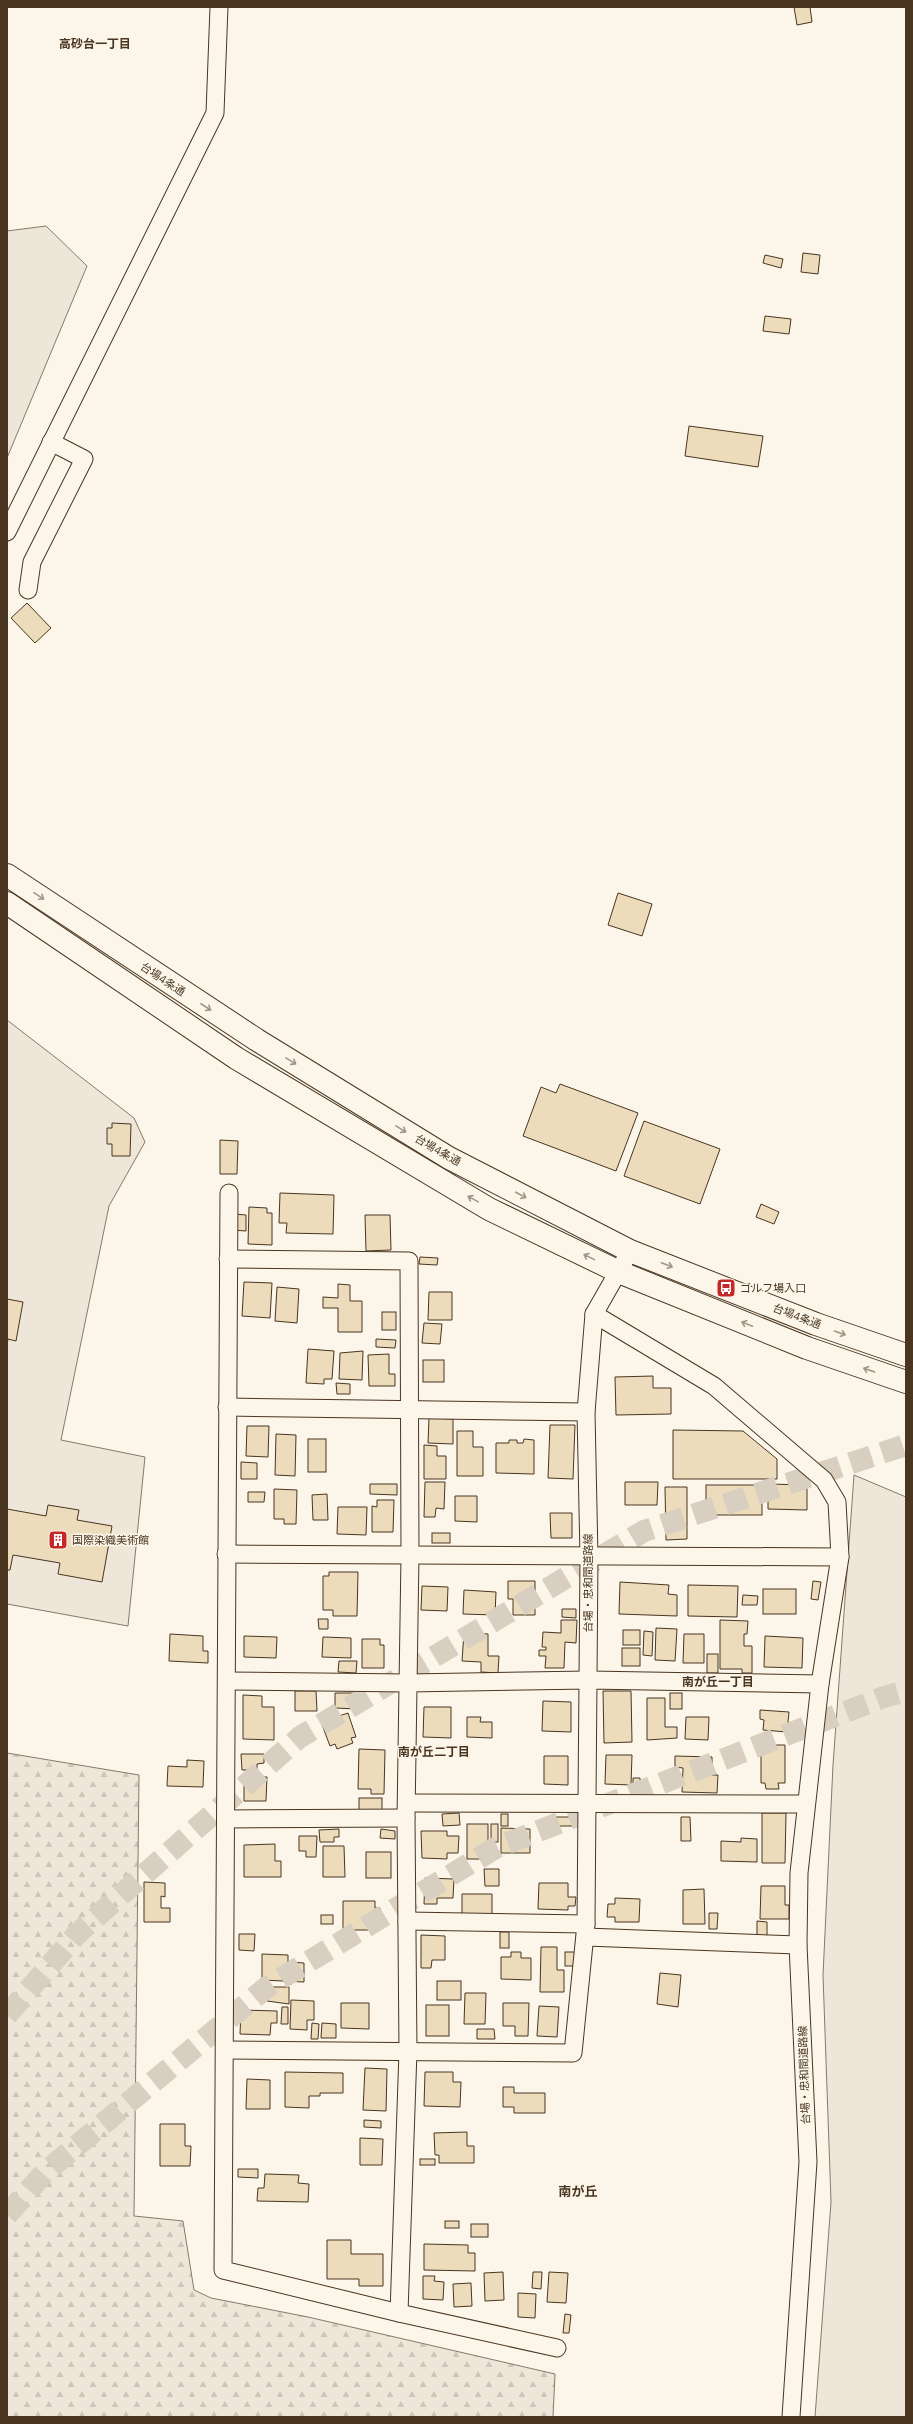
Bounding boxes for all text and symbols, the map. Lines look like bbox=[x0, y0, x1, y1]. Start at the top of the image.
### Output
district label: 高砂台一丁目 bbox=[59, 36, 131, 51]
one-way arrow bbox=[34, 892, 45, 900]
street label: 台場4条通 bbox=[138, 959, 188, 999]
one-way arrow bbox=[200, 1003, 211, 1011]
one-way arrow bbox=[285, 1057, 297, 1065]
one-way arrow bbox=[395, 1125, 407, 1133]
street label: 台場4条通 bbox=[413, 1131, 463, 1169]
one-way arrow bbox=[514, 1192, 526, 1200]
one-way arrow bbox=[467, 1195, 479, 1203]
one-way arrow bbox=[583, 1253, 595, 1260]
one-way arrow bbox=[660, 1262, 672, 1270]
bus stop icon: ゴルフ場入口 bbox=[715, 1277, 737, 1299]
place label: ゴルフ場入口 bbox=[740, 1281, 806, 1295]
street label: 台場4条通 bbox=[771, 1300, 823, 1332]
one-way arrow bbox=[742, 1320, 754, 1327]
one-way arrow bbox=[834, 1329, 846, 1337]
one-way arrow bbox=[864, 1365, 876, 1373]
building icon: 国際染織美術館 bbox=[47, 1529, 69, 1551]
place label: 国際染織美術館 bbox=[72, 1533, 149, 1547]
street label: 台場・忠和間道路線 bbox=[581, 1534, 595, 1633]
district label: 南が丘一丁目 bbox=[682, 1674, 754, 1689]
district label: 南が丘二丁目 bbox=[398, 1744, 470, 1759]
street label: 台場・忠和間道路線 bbox=[795, 2025, 813, 2125]
district label: 南が丘 bbox=[558, 2183, 598, 2200]

